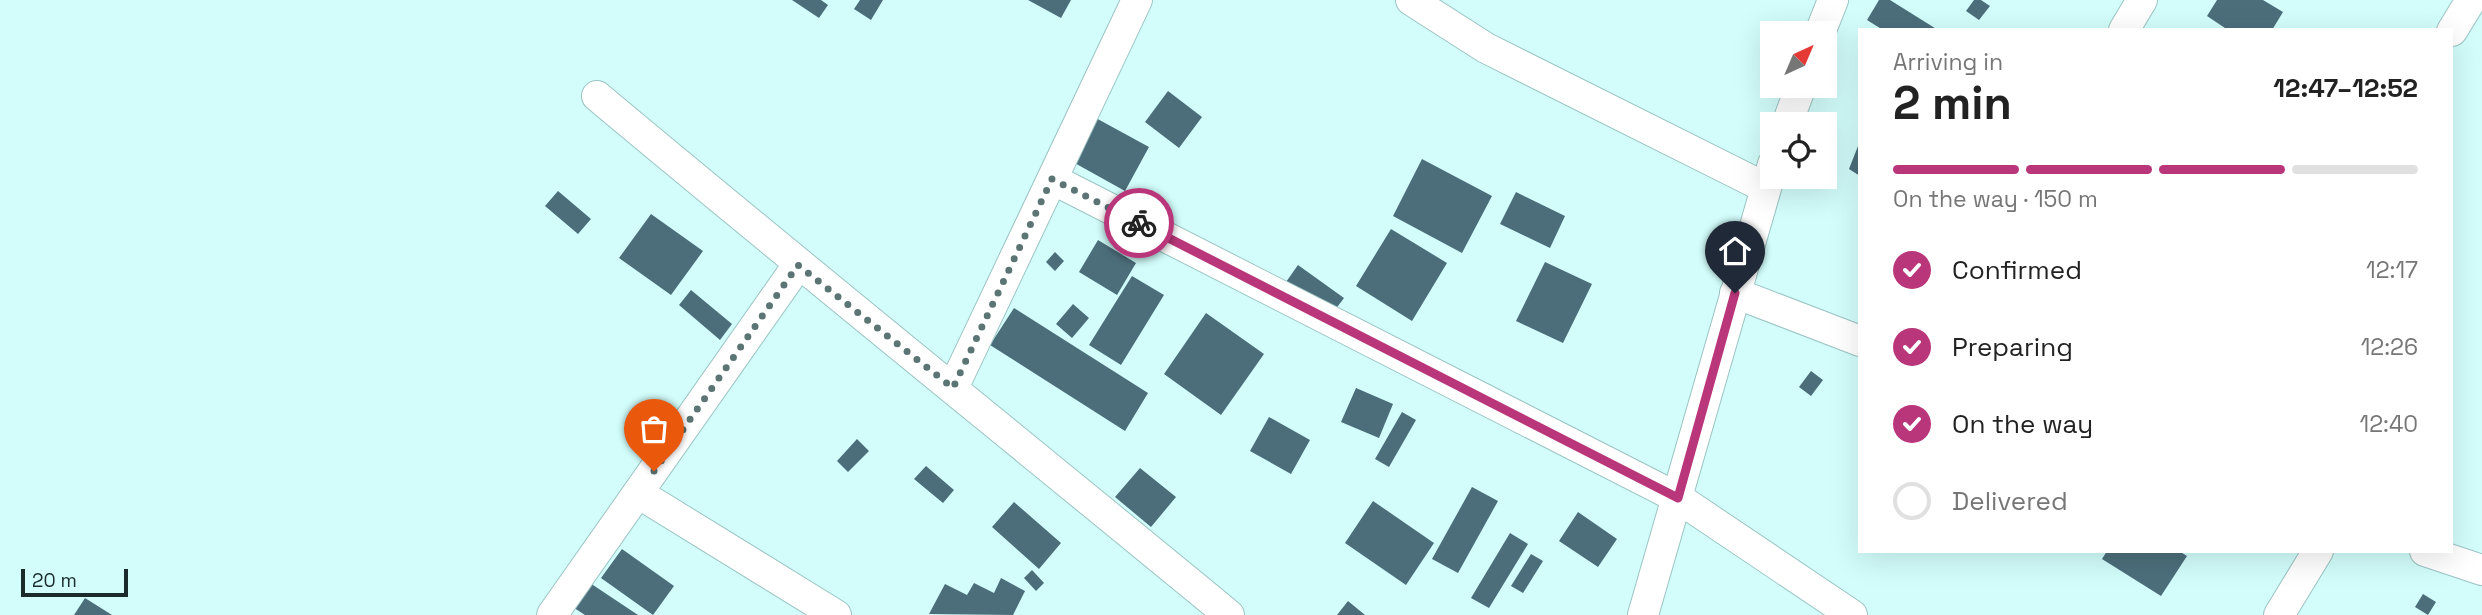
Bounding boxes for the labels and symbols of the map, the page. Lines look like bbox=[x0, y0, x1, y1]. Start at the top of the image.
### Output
north arrow bbox=[1760, 21, 1838, 98]
courier bbox=[1104, 188, 1174, 258]
pin bbox=[1705, 221, 1765, 293]
pin bbox=[624, 399, 684, 471]
scale bar bbox=[21, 566, 128, 598]

